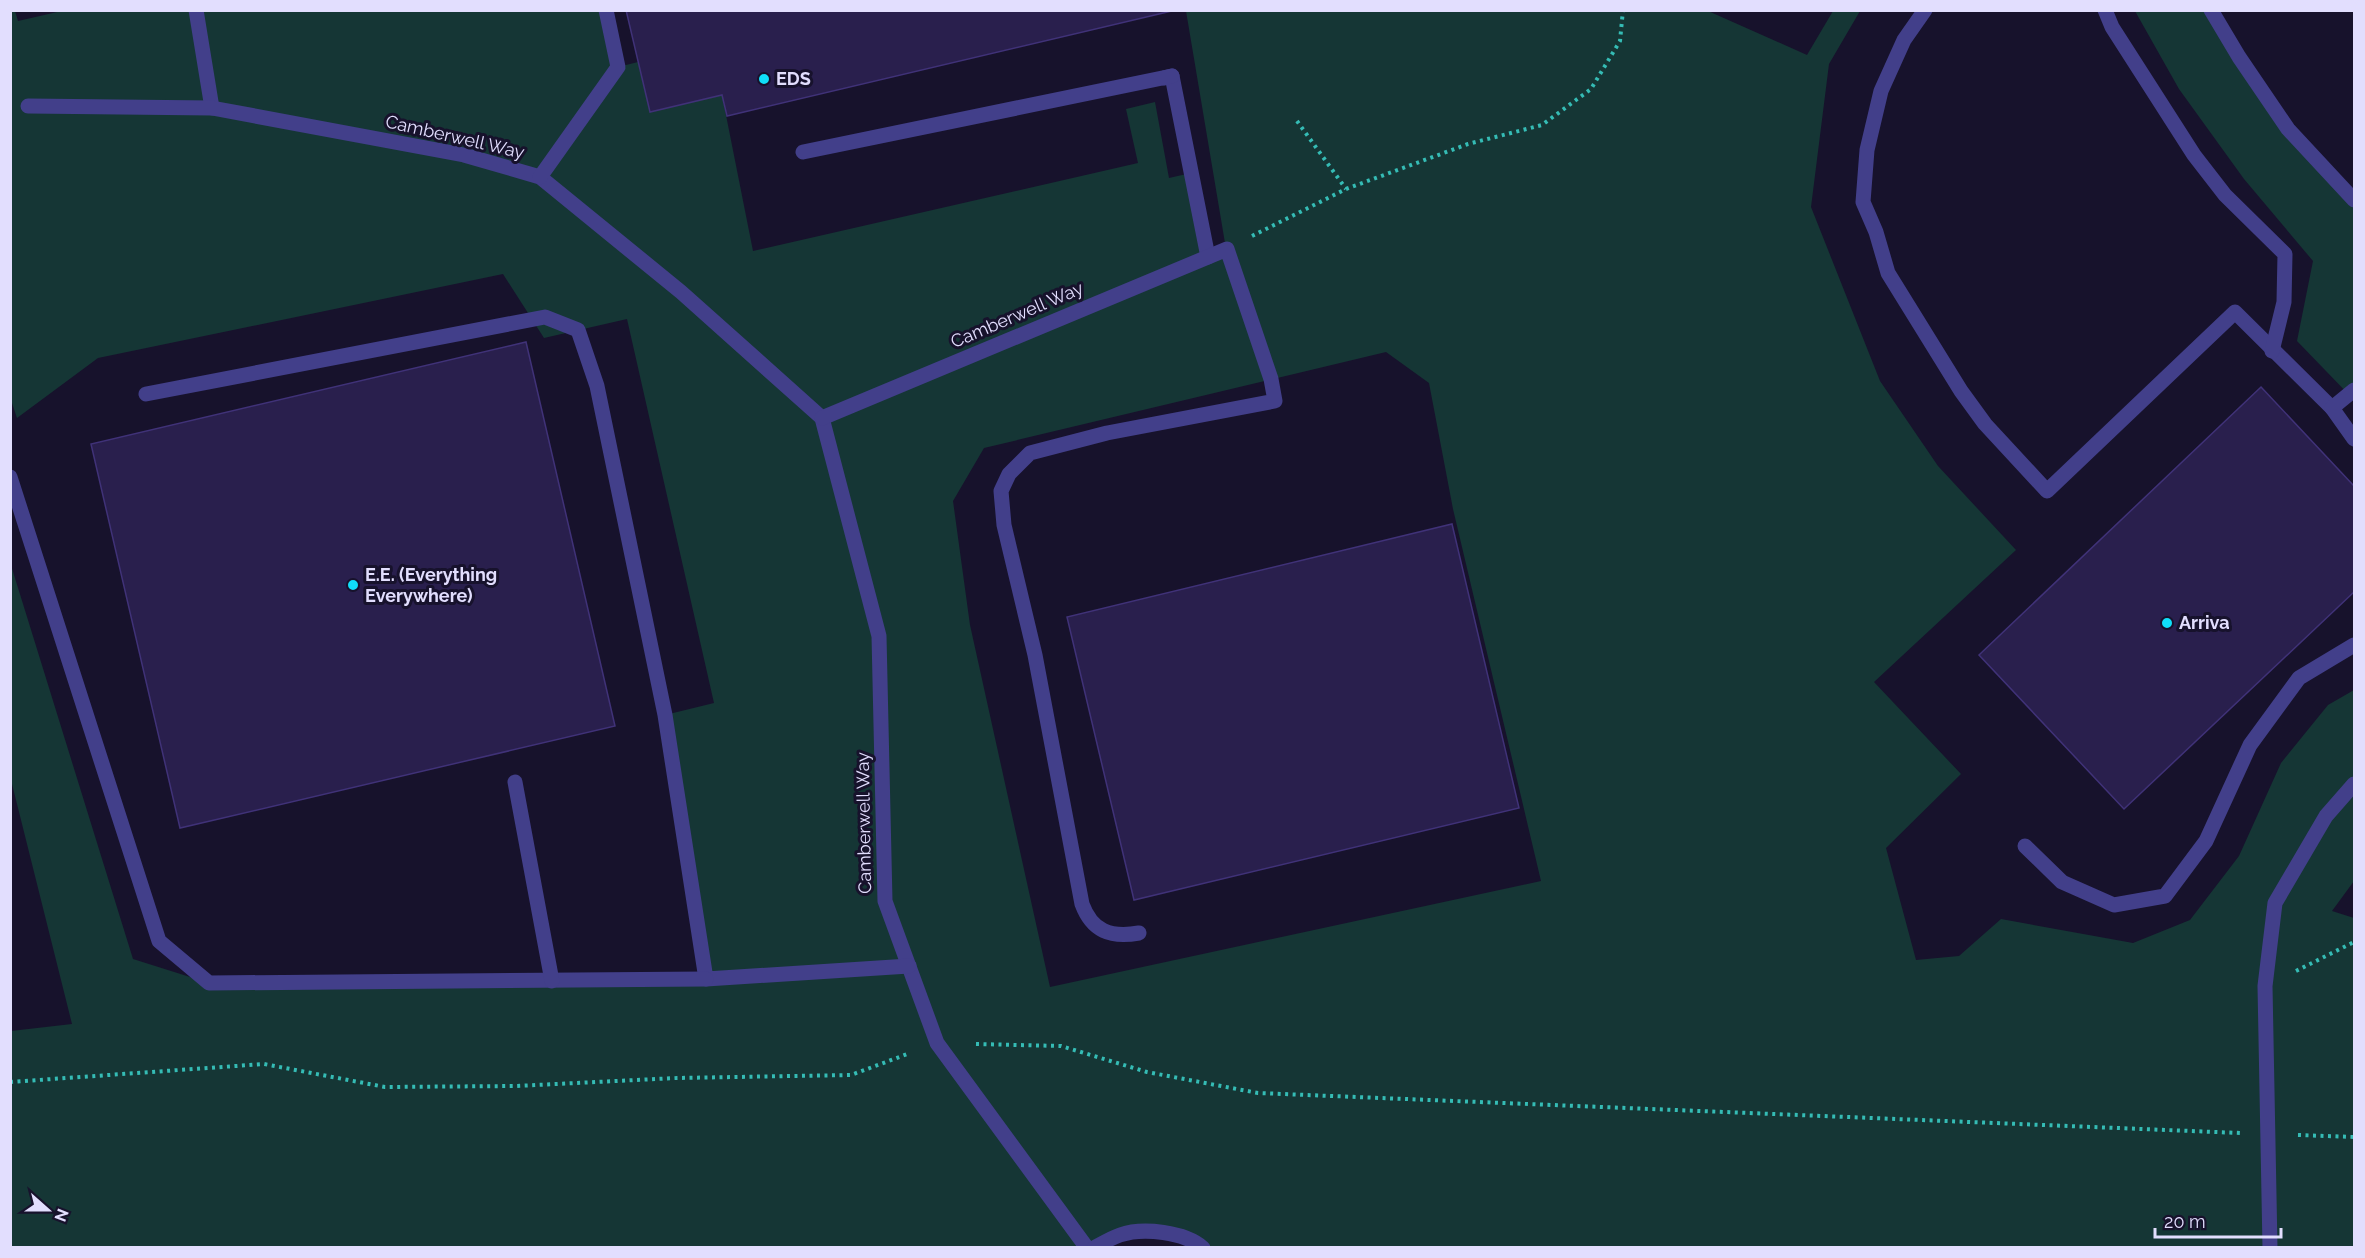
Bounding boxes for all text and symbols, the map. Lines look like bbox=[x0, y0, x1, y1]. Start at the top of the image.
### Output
place label: EDS bbox=[776, 68, 811, 89]
marker: EDS bbox=[757, 72, 771, 86]
street label: Camberwell Way bbox=[384, 110, 527, 163]
street label: Camberwell Way bbox=[947, 277, 1086, 352]
place label: E.E. (Everything Everywhere) bbox=[365, 564, 497, 606]
marker: E.E. (Everything Everywhere) bbox=[346, 578, 360, 592]
place label: Arriva bbox=[2179, 612, 2230, 633]
marker: Arriva bbox=[2160, 616, 2174, 630]
street label: Camberwell Way bbox=[852, 752, 875, 894]
north arrow bbox=[18, 1180, 78, 1240]
scale bar bbox=[2155, 1201, 2281, 1239]
text: N bbox=[50, 1206, 73, 1224]
text: 20 m bbox=[2164, 1211, 2206, 1232]

